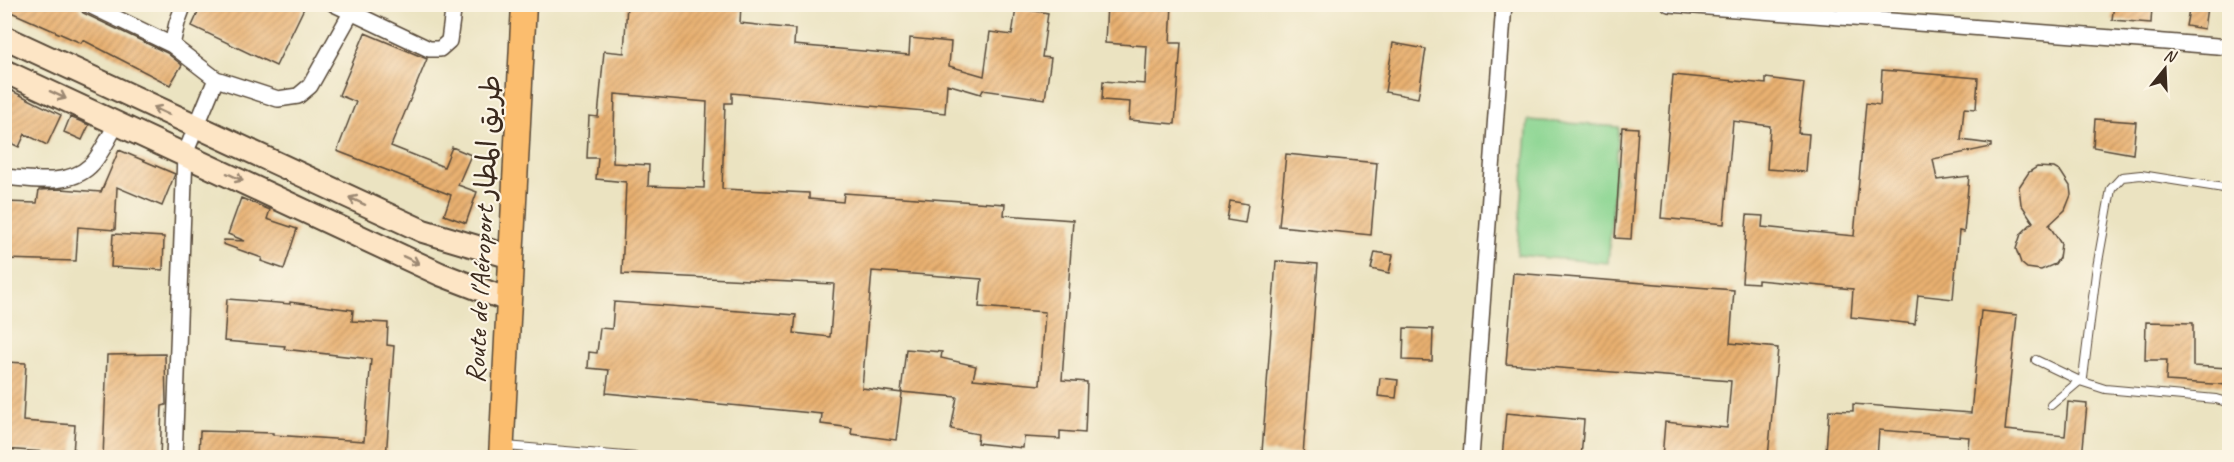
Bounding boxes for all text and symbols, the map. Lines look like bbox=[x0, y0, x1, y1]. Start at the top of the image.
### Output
north arrow bbox=[2135, 39, 2195, 99]
text: N bbox=[2162, 45, 2180, 68]
street label: Route de l'Aéroport طريق المطار bbox=[457, 74, 508, 384]
one-way arrow bbox=[48, 90, 66, 102]
one-way arrow bbox=[153, 104, 171, 116]
one-way arrow bbox=[225, 172, 243, 184]
one-way arrow bbox=[349, 195, 367, 206]
one-way arrow bbox=[402, 255, 420, 267]

